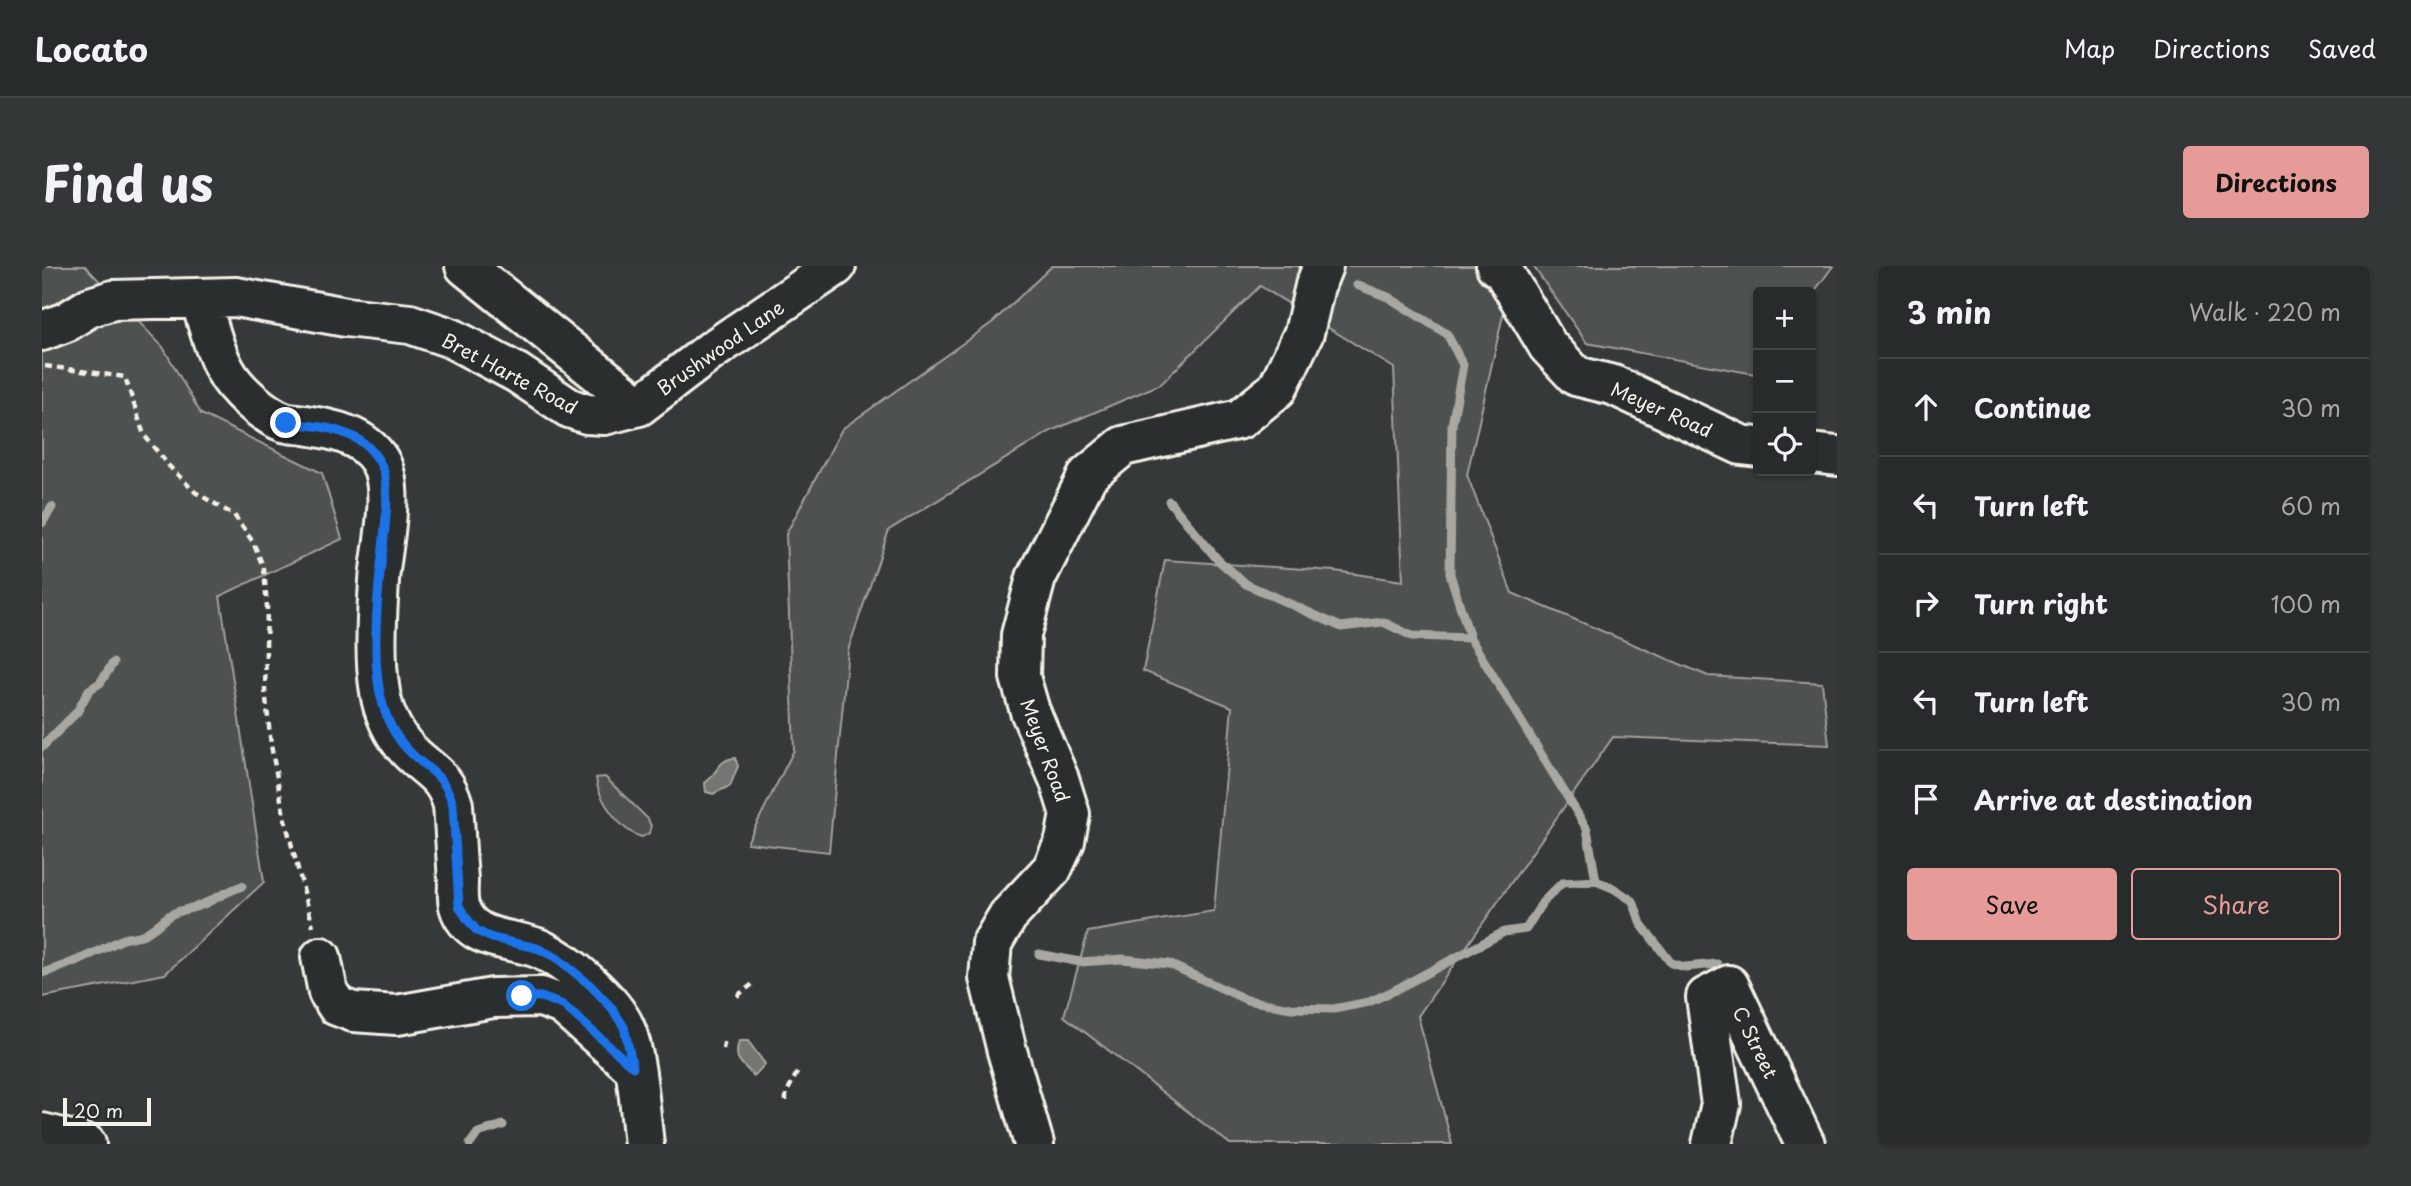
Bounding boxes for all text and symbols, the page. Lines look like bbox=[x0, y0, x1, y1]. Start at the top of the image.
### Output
text: Locato bbox=[35, 23, 148, 73]
text: Map bbox=[2064, 30, 2115, 66]
text: Directions bbox=[2153, 30, 2270, 66]
text: Saved bbox=[2308, 30, 2376, 66]
text: Find us bbox=[42, 145, 213, 219]
button: Directions bbox=[2183, 146, 2369, 218]
map controls bbox=[1753, 287, 1816, 476]
button: + bbox=[1753, 287, 1816, 350]
text: 3 min bbox=[1907, 289, 1992, 334]
street label: Brushwood Lane bbox=[651, 293, 789, 401]
text: Walk · 220 m bbox=[2189, 294, 2341, 329]
street label: Bret Harte Road bbox=[437, 325, 583, 421]
button: − bbox=[1753, 350, 1816, 413]
street label: Meyer Road bbox=[1607, 374, 1717, 444]
icon: ahead bbox=[1907, 388, 1945, 426]
text: Continue bbox=[1974, 388, 2091, 427]
text: 30 m bbox=[2280, 390, 2341, 425]
route end bbox=[270, 407, 301, 438]
button: locate bbox=[1753, 413, 1816, 476]
icon: left bbox=[1907, 486, 1945, 524]
text: Turn left bbox=[1974, 486, 2089, 525]
text: 60 m bbox=[2281, 488, 2341, 523]
icon: right bbox=[1907, 584, 1945, 622]
text: Turn right bbox=[1974, 584, 2108, 623]
text: 100 m bbox=[2271, 586, 2341, 621]
icon: left bbox=[1907, 682, 1945, 720]
text: Turn left bbox=[1974, 682, 2089, 721]
text: 30 m bbox=[2280, 684, 2341, 719]
street label: Meyer Road bbox=[1014, 694, 1078, 806]
icon: arrive bbox=[1907, 780, 1945, 818]
text: Arrive at destination bbox=[1974, 780, 2253, 819]
button: Save bbox=[1907, 868, 2117, 940]
button: Share bbox=[2131, 868, 2341, 940]
route start bbox=[506, 980, 537, 1011]
street label: C Street bbox=[1726, 1001, 1786, 1083]
scale bar bbox=[63, 1095, 150, 1127]
text: 20 m bbox=[74, 1096, 123, 1124]

